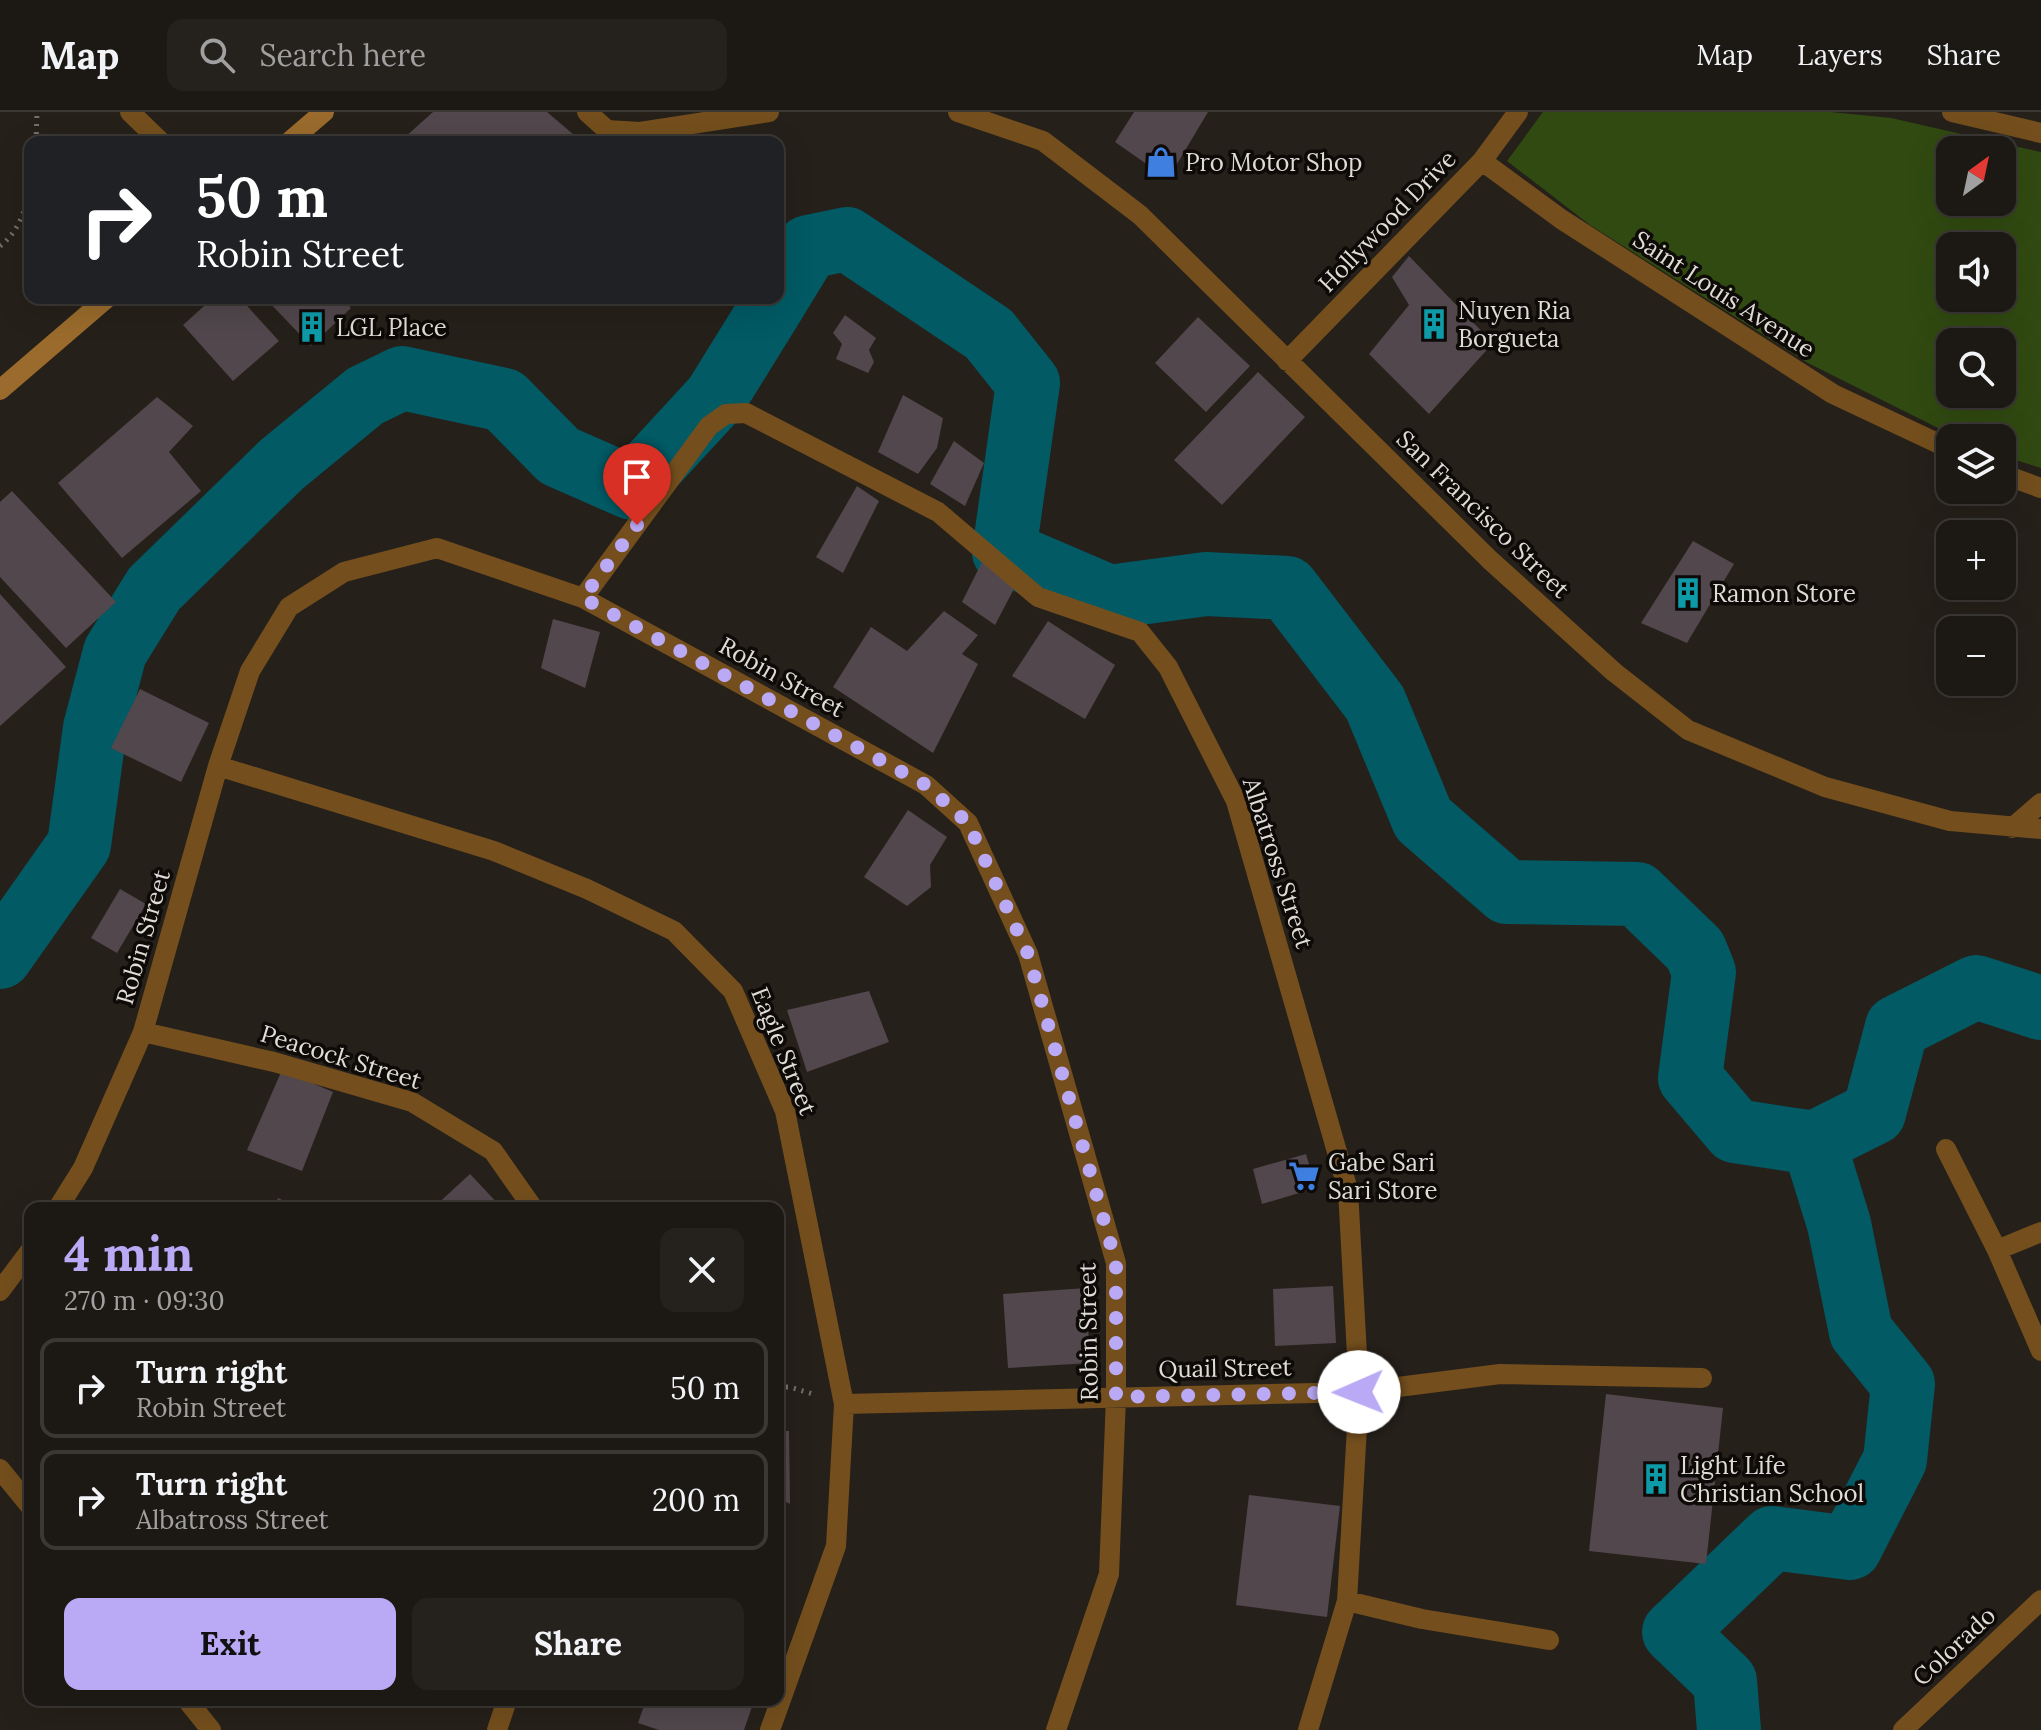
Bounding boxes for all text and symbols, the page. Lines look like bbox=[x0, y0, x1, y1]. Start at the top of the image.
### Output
search box bbox=[167, 19, 727, 91]
text: Map bbox=[40, 31, 119, 79]
icon: search bbox=[195, 33, 239, 77]
text: Search here bbox=[259, 36, 426, 74]
text: Map bbox=[1696, 37, 1753, 73]
text: Layers bbox=[1797, 37, 1883, 73]
text: Share bbox=[1927, 37, 2001, 73]
north arrow bbox=[1936, 136, 2016, 216]
map controls bbox=[1936, 136, 2016, 696]
street label: Hollywood Drive bbox=[1311, 143, 1463, 299]
shop icon: Pro Motor Shop bbox=[1144, 145, 1178, 179]
place label: Pro Motor Shop bbox=[1185, 147, 1362, 178]
text: 50 m bbox=[196, 161, 328, 232]
icon: right bbox=[64, 168, 168, 272]
street label: Saint Louis Avenue bbox=[1627, 224, 1821, 364]
text: Robin Street bbox=[196, 231, 404, 277]
button: sound bbox=[1936, 232, 2016, 312]
place label: Nuyen Ria Borgueta bbox=[1458, 295, 1571, 354]
building icon: Nuyen Ria Borgueta bbox=[1417, 307, 1451, 341]
building icon: LGL Place bbox=[295, 310, 329, 344]
place label: LGL Place bbox=[336, 312, 447, 343]
button: search bbox=[1936, 328, 2016, 408]
street label: San Francisco Street bbox=[1390, 423, 1577, 605]
button: layers bbox=[1936, 424, 2016, 504]
pin bbox=[603, 443, 671, 525]
icon: arrive bbox=[615, 455, 659, 499]
button: + bbox=[1936, 520, 2016, 600]
building icon: Ramon Store bbox=[1671, 576, 1705, 610]
place label: Ramon Store bbox=[1712, 578, 1856, 609]
button: − bbox=[1936, 616, 2016, 696]
street label: Robin Street bbox=[714, 630, 851, 724]
street label: Albatross Street bbox=[1235, 773, 1320, 953]
street label: Robin Street bbox=[109, 865, 177, 1008]
street label: Eagle Street bbox=[744, 983, 824, 1120]
street label: Peacock Street bbox=[257, 1018, 426, 1096]
place label: Gabe Sari Sari Store bbox=[1328, 1147, 1438, 1206]
supermarket icon: Gabe Sari Sari Store bbox=[1287, 1159, 1321, 1193]
text: 4 min bbox=[64, 1223, 193, 1284]
button: close bbox=[660, 1228, 744, 1312]
street label: Robin Street bbox=[1071, 1262, 1105, 1402]
text: 270 m · 09:30 bbox=[64, 1284, 225, 1317]
position arrow bbox=[1317, 1350, 1401, 1434]
street label: Quail Street bbox=[1158, 1351, 1293, 1385]
text: Turn right bbox=[136, 1353, 287, 1391]
icon: right bbox=[68, 1366, 112, 1410]
text: 50 m bbox=[670, 1369, 740, 1407]
text: Robin Street bbox=[136, 1391, 286, 1424]
place label: Light Life Christian School bbox=[1680, 1450, 1864, 1509]
building icon: Light Life Christian School bbox=[1639, 1462, 1673, 1496]
text: Turn right bbox=[136, 1465, 287, 1503]
icon: right bbox=[68, 1478, 112, 1522]
text: 200 m bbox=[652, 1481, 740, 1519]
text: Albatross Street bbox=[136, 1503, 329, 1536]
button: Exit bbox=[64, 1598, 396, 1690]
button: Share bbox=[412, 1598, 744, 1690]
street label: Colorado bbox=[1906, 1600, 2002, 1692]

